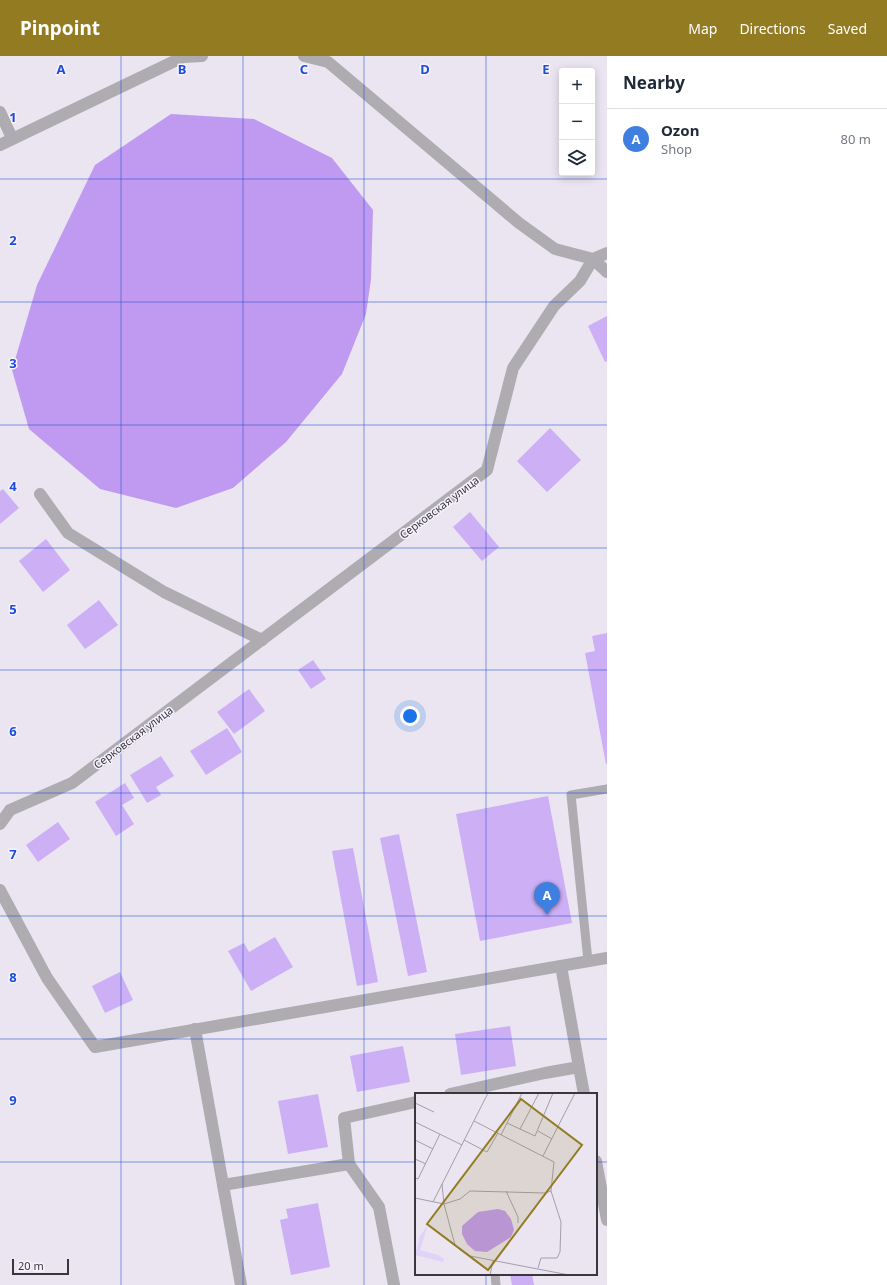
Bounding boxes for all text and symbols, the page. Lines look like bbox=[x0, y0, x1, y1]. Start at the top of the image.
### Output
text: Pinpoint bbox=[20, 15, 100, 41]
text: Map bbox=[688, 19, 717, 38]
text: Directions bbox=[739, 19, 806, 38]
text: Saved bbox=[828, 19, 867, 38]
text: A bbox=[57, 60, 66, 78]
text: B bbox=[178, 60, 186, 78]
text: C bbox=[300, 60, 308, 78]
text: D bbox=[420, 60, 430, 78]
text: E bbox=[542, 60, 550, 78]
map controls bbox=[559, 68, 595, 176]
button: + bbox=[559, 68, 595, 104]
text: Nearby bbox=[623, 71, 685, 94]
button: − bbox=[559, 104, 595, 140]
text: 1 bbox=[9, 108, 17, 126]
text: Ozon bbox=[661, 120, 699, 140]
text: A bbox=[632, 130, 641, 148]
text: 80 m bbox=[841, 130, 871, 148]
button: layers bbox=[559, 140, 595, 176]
text: Shop bbox=[661, 140, 692, 158]
text: 2 bbox=[9, 231, 17, 249]
text: 3 bbox=[9, 354, 17, 372]
street label: Серковская улица bbox=[396, 472, 482, 542]
text: 4 bbox=[9, 477, 17, 495]
text: 5 bbox=[9, 600, 17, 618]
street label: Серковская улица bbox=[90, 702, 176, 772]
your location bbox=[400, 706, 420, 726]
text: 6 bbox=[9, 722, 17, 740]
text: 7 bbox=[9, 845, 17, 863]
pin: A bbox=[534, 882, 560, 915]
text: 8 bbox=[9, 968, 17, 986]
text: 9 bbox=[9, 1091, 17, 1109]
inset map bbox=[415, 1093, 597, 1275]
scale bar bbox=[12, 1257, 69, 1276]
text: 20 m bbox=[18, 1258, 44, 1273]

